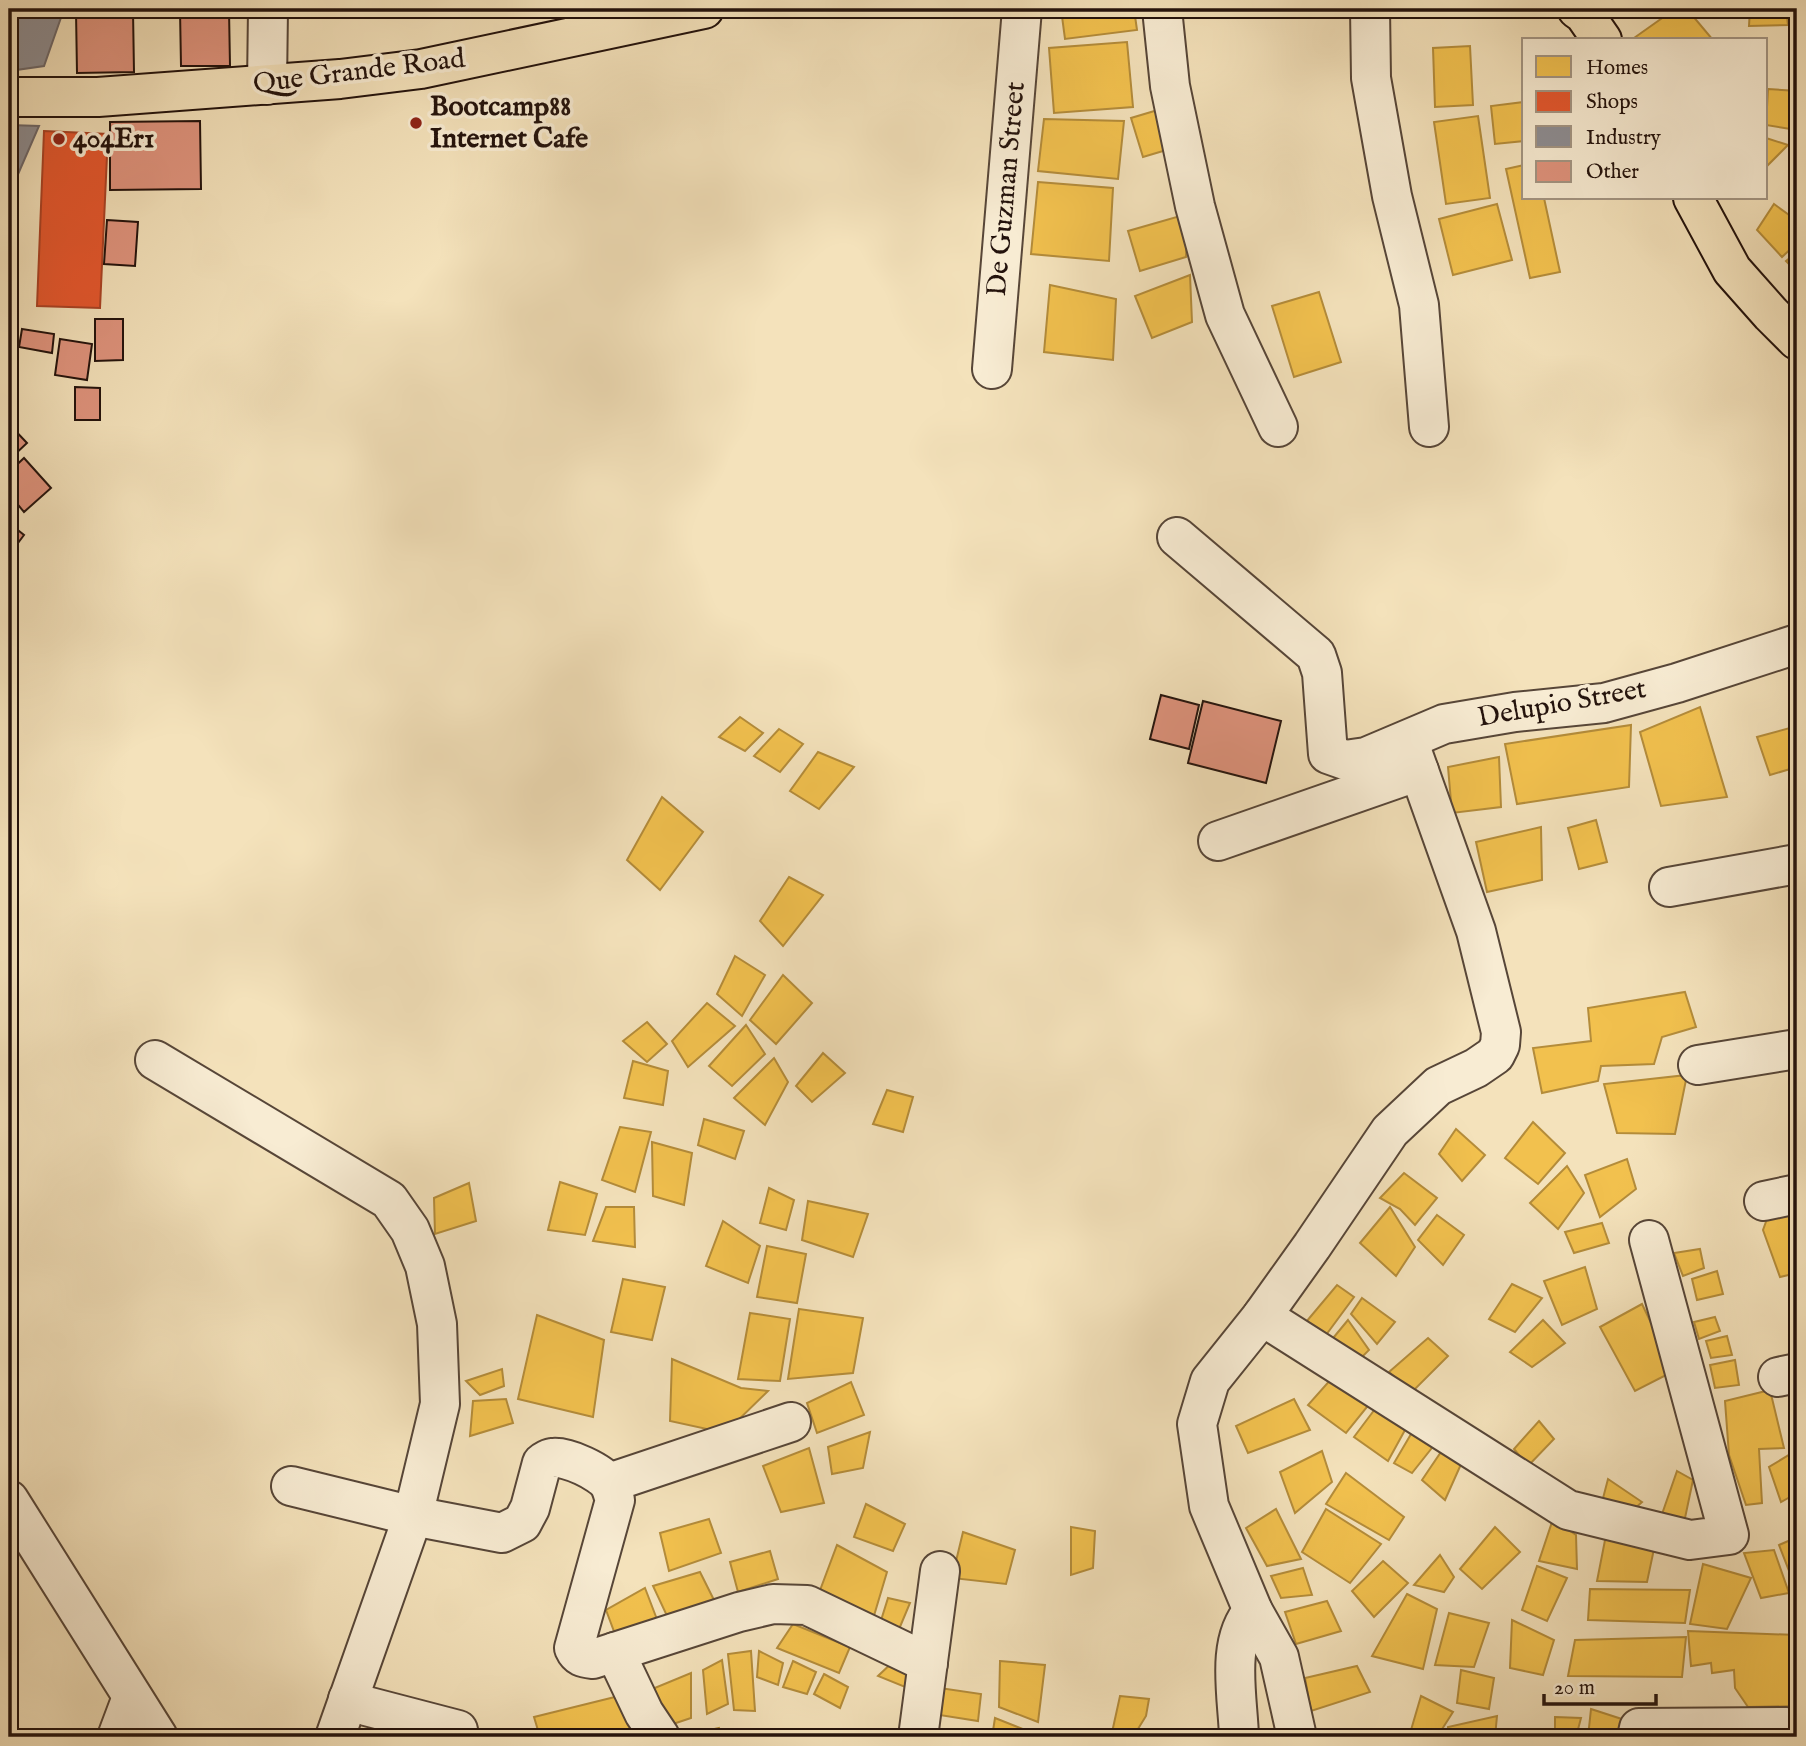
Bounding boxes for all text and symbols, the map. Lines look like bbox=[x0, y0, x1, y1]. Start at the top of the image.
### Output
legend bbox=[1522, 38, 1768, 200]
street label: Que Grande Road bbox=[251, 42, 467, 102]
text: Homes bbox=[1586, 55, 1648, 82]
street label: De Guzman Street bbox=[980, 80, 1034, 298]
text: Shops bbox=[1586, 89, 1638, 116]
place label: Bootcamp88 Internet Cafe bbox=[430, 90, 588, 157]
marker: Bootcamp88 Internet Cafe bbox=[408, 115, 424, 131]
place label: 404Er1 bbox=[73, 122, 154, 157]
text: Industry bbox=[1586, 125, 1662, 152]
marker: 404Er1 bbox=[51, 131, 67, 147]
text: Other bbox=[1586, 159, 1639, 186]
street label: Delupio Street bbox=[1475, 672, 1649, 736]
scale bar bbox=[1544, 1662, 1656, 1706]
text: 20 m bbox=[1554, 1675, 1595, 1702]

